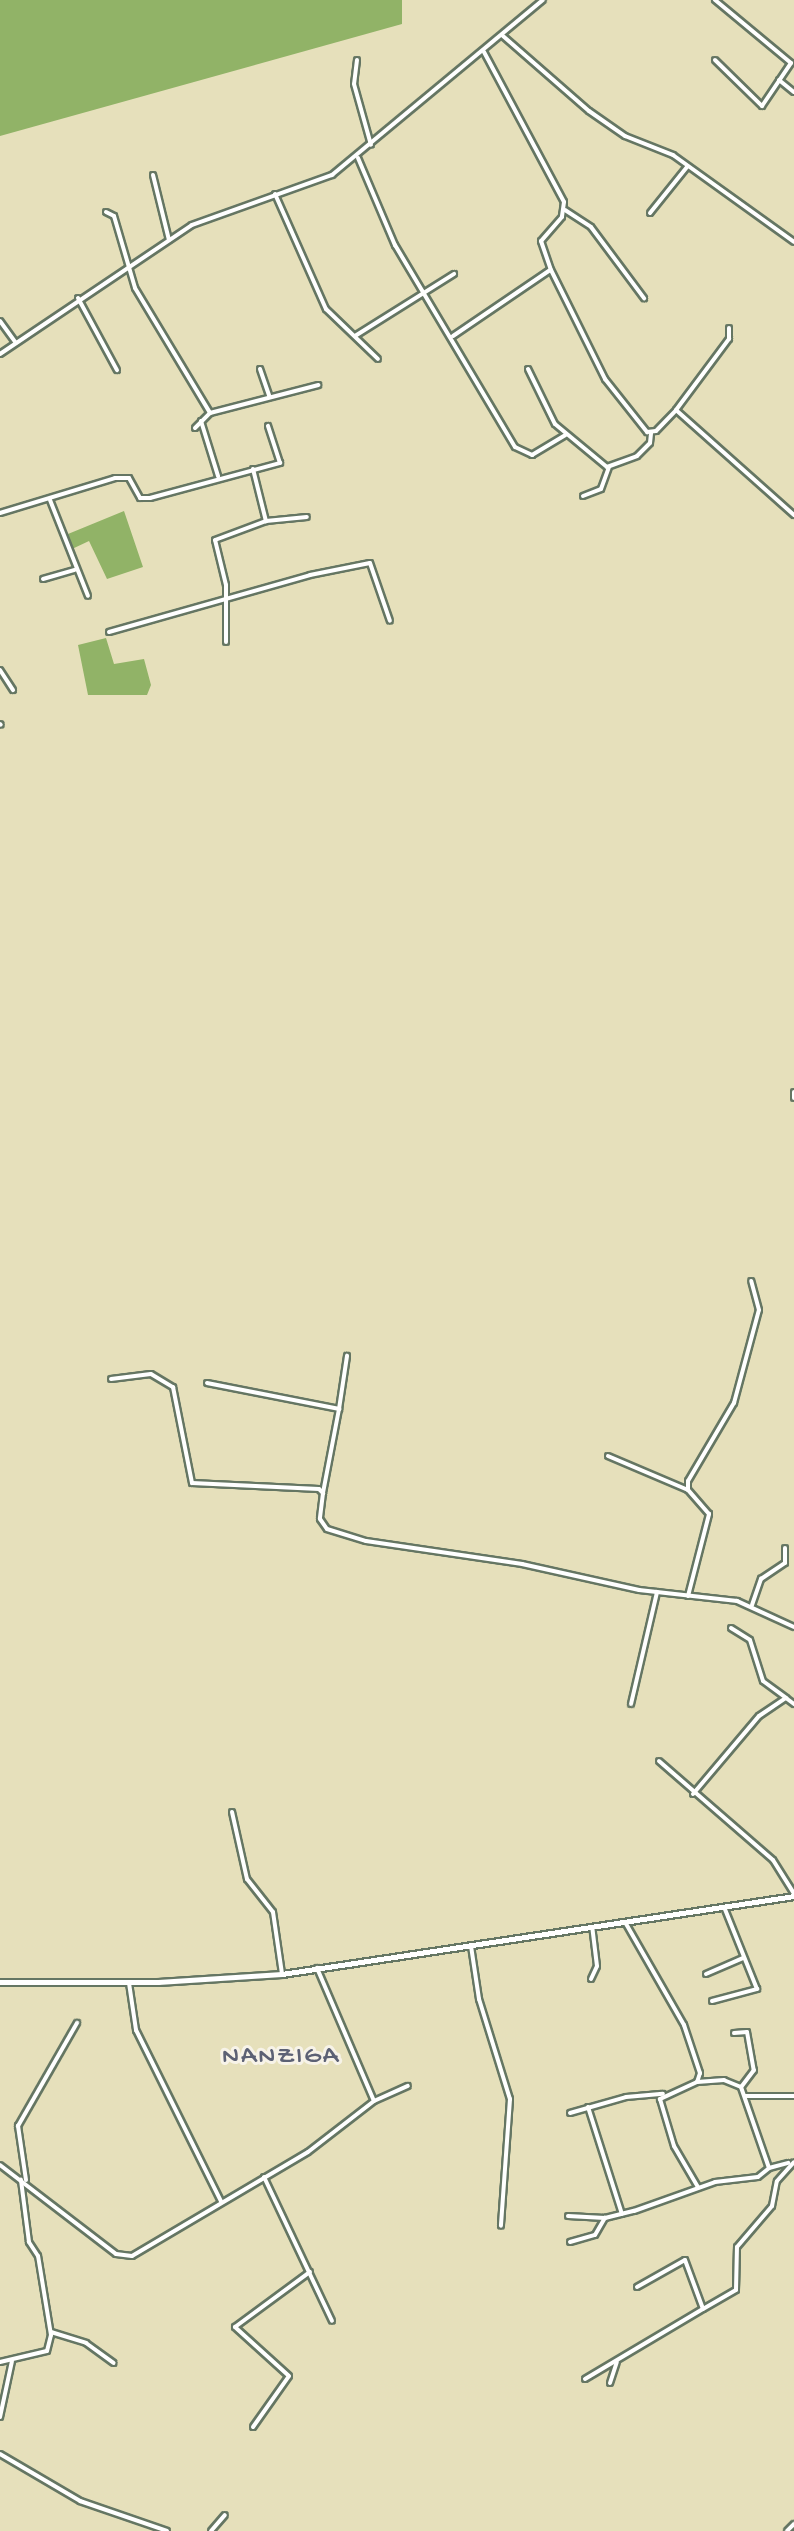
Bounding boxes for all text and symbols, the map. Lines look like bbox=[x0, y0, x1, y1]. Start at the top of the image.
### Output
district label: NANZIGA bbox=[222, 2042, 340, 2074]

